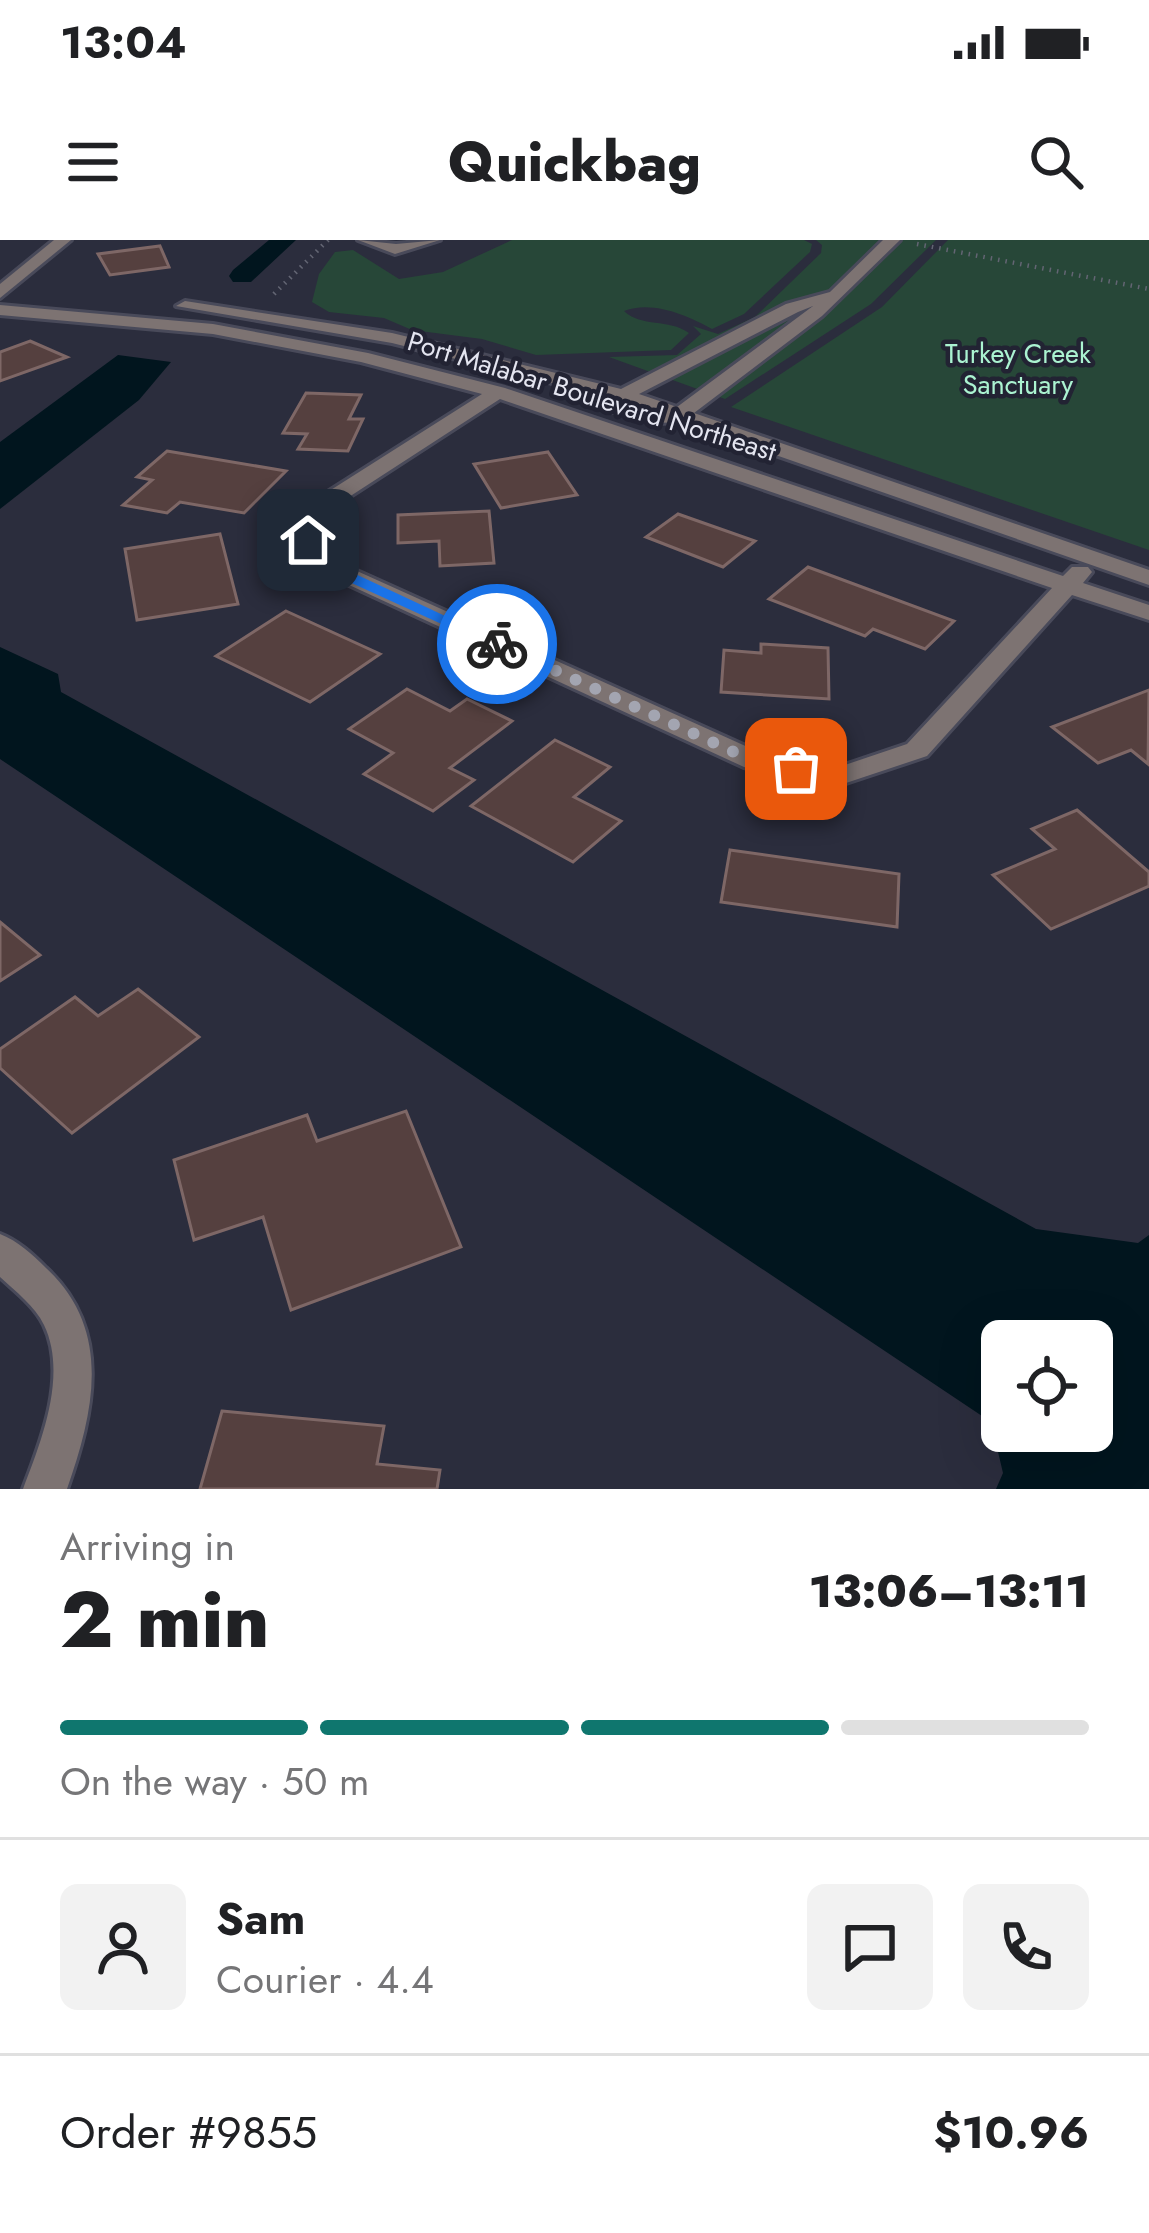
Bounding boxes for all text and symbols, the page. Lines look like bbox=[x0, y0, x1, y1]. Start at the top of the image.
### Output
text: 13:04 bbox=[60, 10, 187, 75]
text: Quickbag bbox=[448, 123, 701, 201]
icon: menu bbox=[60, 129, 126, 195]
icon: search bbox=[1023, 129, 1089, 195]
street label: Port Malabar Boulevard Northeast bbox=[403, 321, 782, 471]
park label: Turkey Creek Sanctuary bbox=[945, 334, 1091, 404]
pin bbox=[257, 489, 359, 591]
icon: home bbox=[275, 507, 341, 573]
courier bbox=[437, 584, 557, 704]
icon: bike bbox=[464, 611, 530, 677]
pin bbox=[745, 718, 847, 820]
icon: bag bbox=[763, 736, 829, 802]
map controls bbox=[981, 1320, 1113, 1452]
button: locate bbox=[981, 1320, 1113, 1452]
text: Arriving in bbox=[60, 1518, 235, 1575]
text: 13:06–13:11 bbox=[809, 1559, 1089, 1624]
text: 2 min bbox=[60, 1564, 269, 1676]
text: On the way · 50 m bbox=[60, 1753, 369, 1810]
button: person bbox=[60, 1884, 186, 2010]
button: chat bbox=[807, 1884, 933, 2010]
button: phone bbox=[963, 1884, 1089, 2010]
text: Sam bbox=[216, 1886, 305, 1951]
text: Courier · 4.4 bbox=[216, 1951, 434, 2008]
text: Order #9855 bbox=[60, 2100, 317, 2165]
text: $10.96 bbox=[934, 2100, 1089, 2165]

